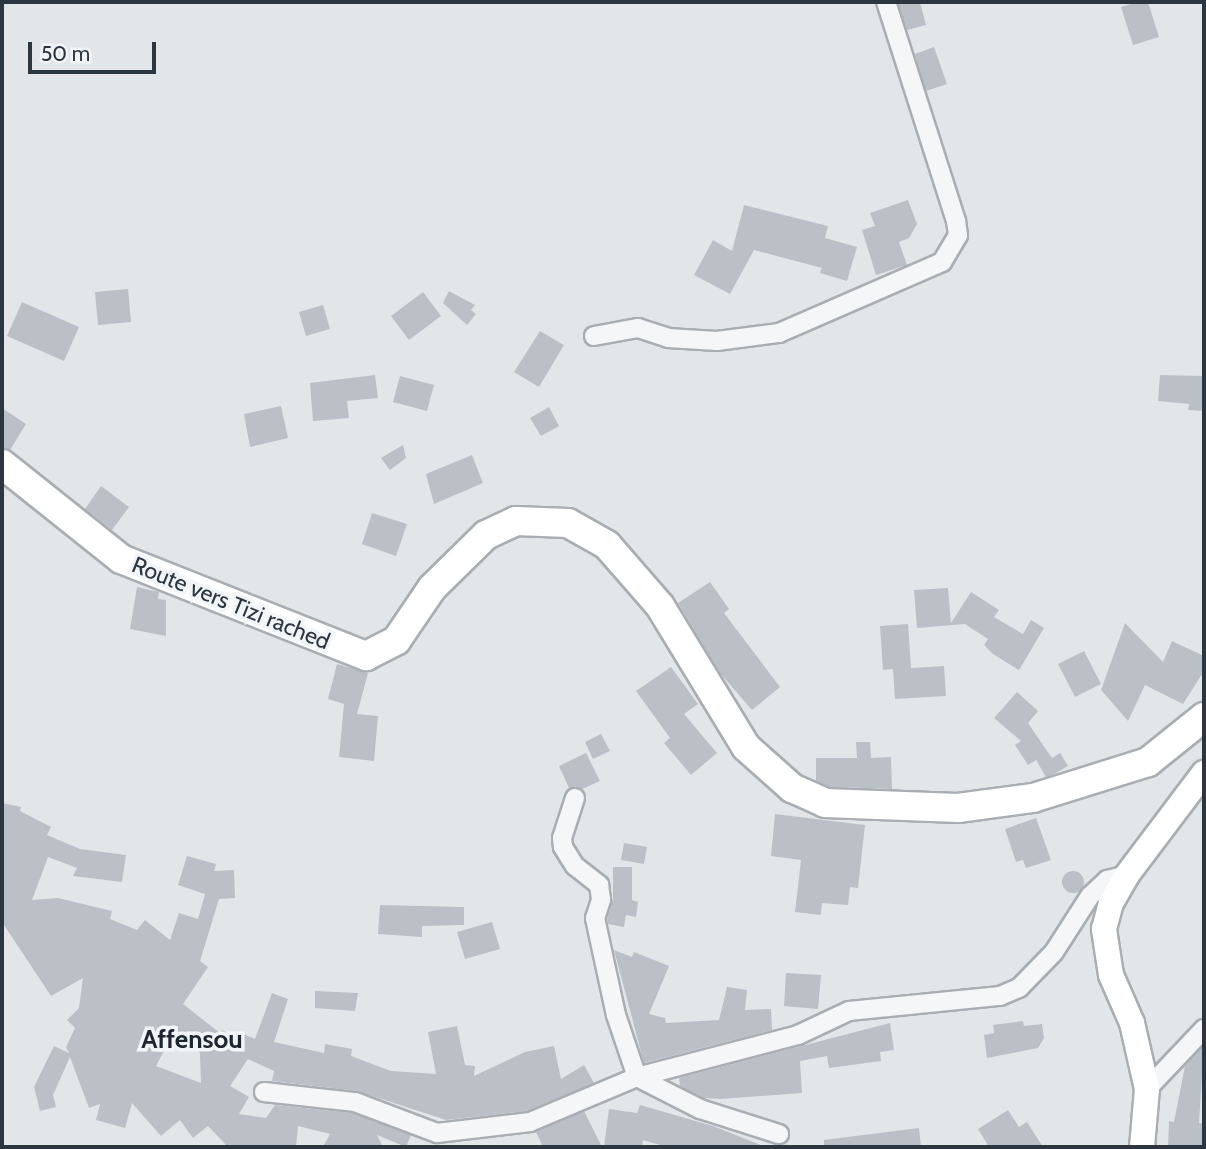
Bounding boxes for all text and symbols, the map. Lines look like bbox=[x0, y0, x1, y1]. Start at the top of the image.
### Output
scale bar bbox=[32, 28, 159, 72]
text: 50 m bbox=[41, 41, 90, 66]
street label: Route vers Tizi rached bbox=[128, 551, 334, 655]
district label: Affensou bbox=[141, 1024, 243, 1056]

